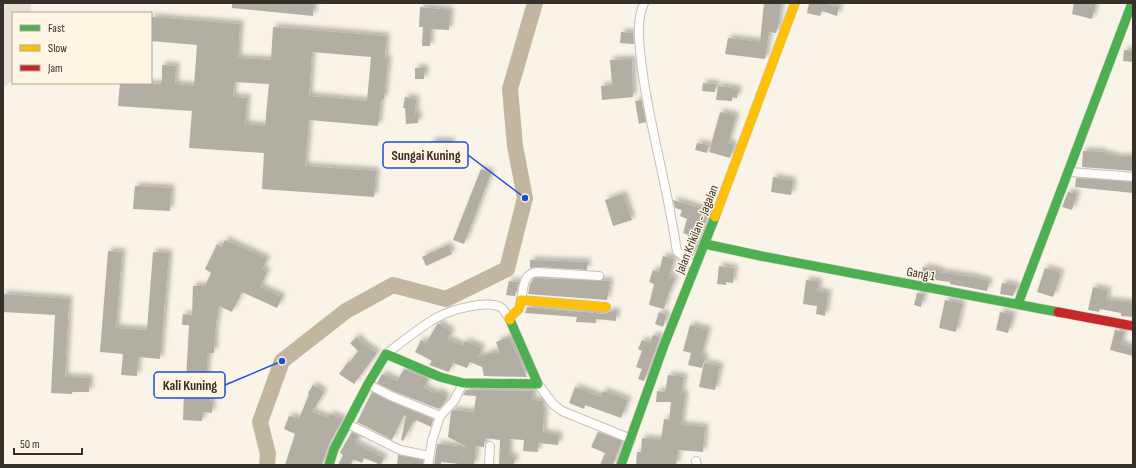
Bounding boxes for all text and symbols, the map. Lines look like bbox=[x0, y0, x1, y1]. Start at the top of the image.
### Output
legend bbox=[12, 12, 152, 84]
text: Fast bbox=[48, 21, 65, 36]
text: Slow bbox=[48, 41, 67, 56]
text: Jam bbox=[47, 61, 63, 76]
callout: Sungai Kuning bbox=[383, 142, 468, 168]
text: Sungai Kuning bbox=[391, 147, 461, 164]
street label: Jalan Krikilan - Jagalan bbox=[671, 182, 722, 277]
street label: Gang 1 bbox=[905, 264, 937, 284]
callout: Kali Kuning bbox=[154, 372, 225, 398]
text: Kali Kuning bbox=[163, 377, 217, 394]
scale bar bbox=[14, 430, 82, 456]
text: 50 m bbox=[20, 437, 40, 452]

